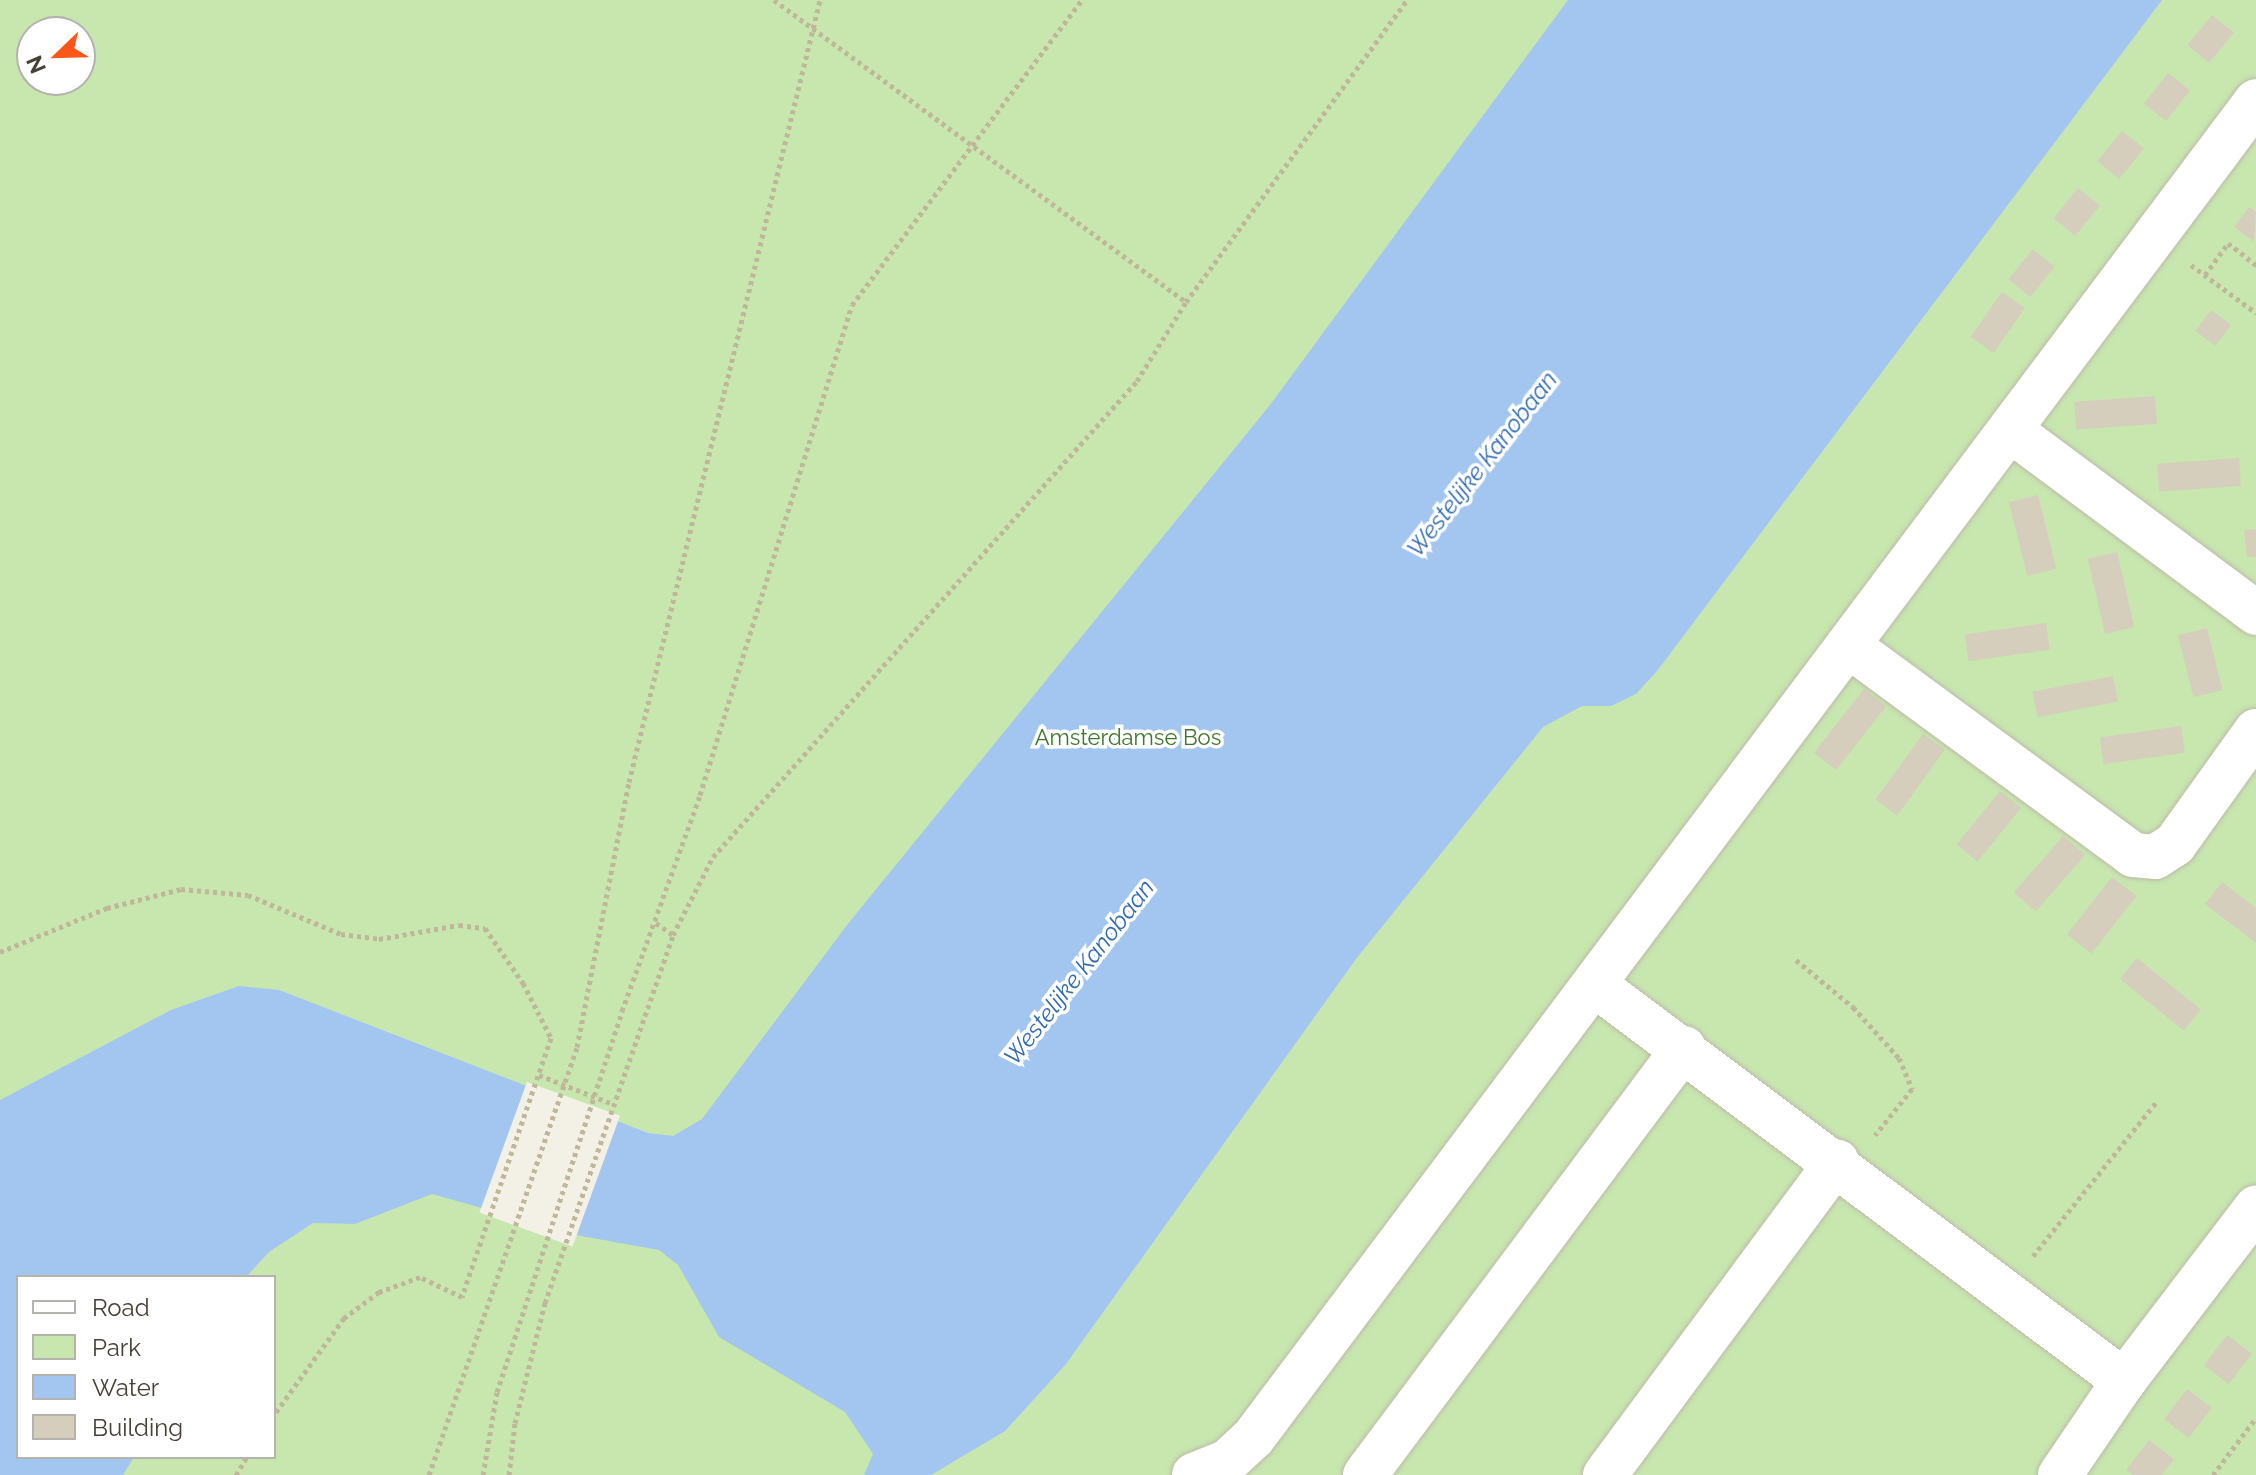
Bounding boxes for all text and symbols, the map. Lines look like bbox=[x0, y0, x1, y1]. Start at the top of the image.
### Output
north arrow bbox=[16, 16, 96, 96]
text: N bbox=[21, 52, 51, 77]
water label: Westelijke Kanobaan bbox=[1401, 366, 1563, 562]
park label: Amsterdamse Bos bbox=[1035, 725, 1221, 751]
water label: Westelijke Kanobaan bbox=[998, 874, 1160, 1070]
legend bbox=[16, 1275, 276, 1459]
text: Road bbox=[92, 1293, 150, 1322]
text: Park bbox=[92, 1333, 141, 1362]
text: Water bbox=[92, 1373, 159, 1402]
text: Building bbox=[92, 1413, 183, 1442]

